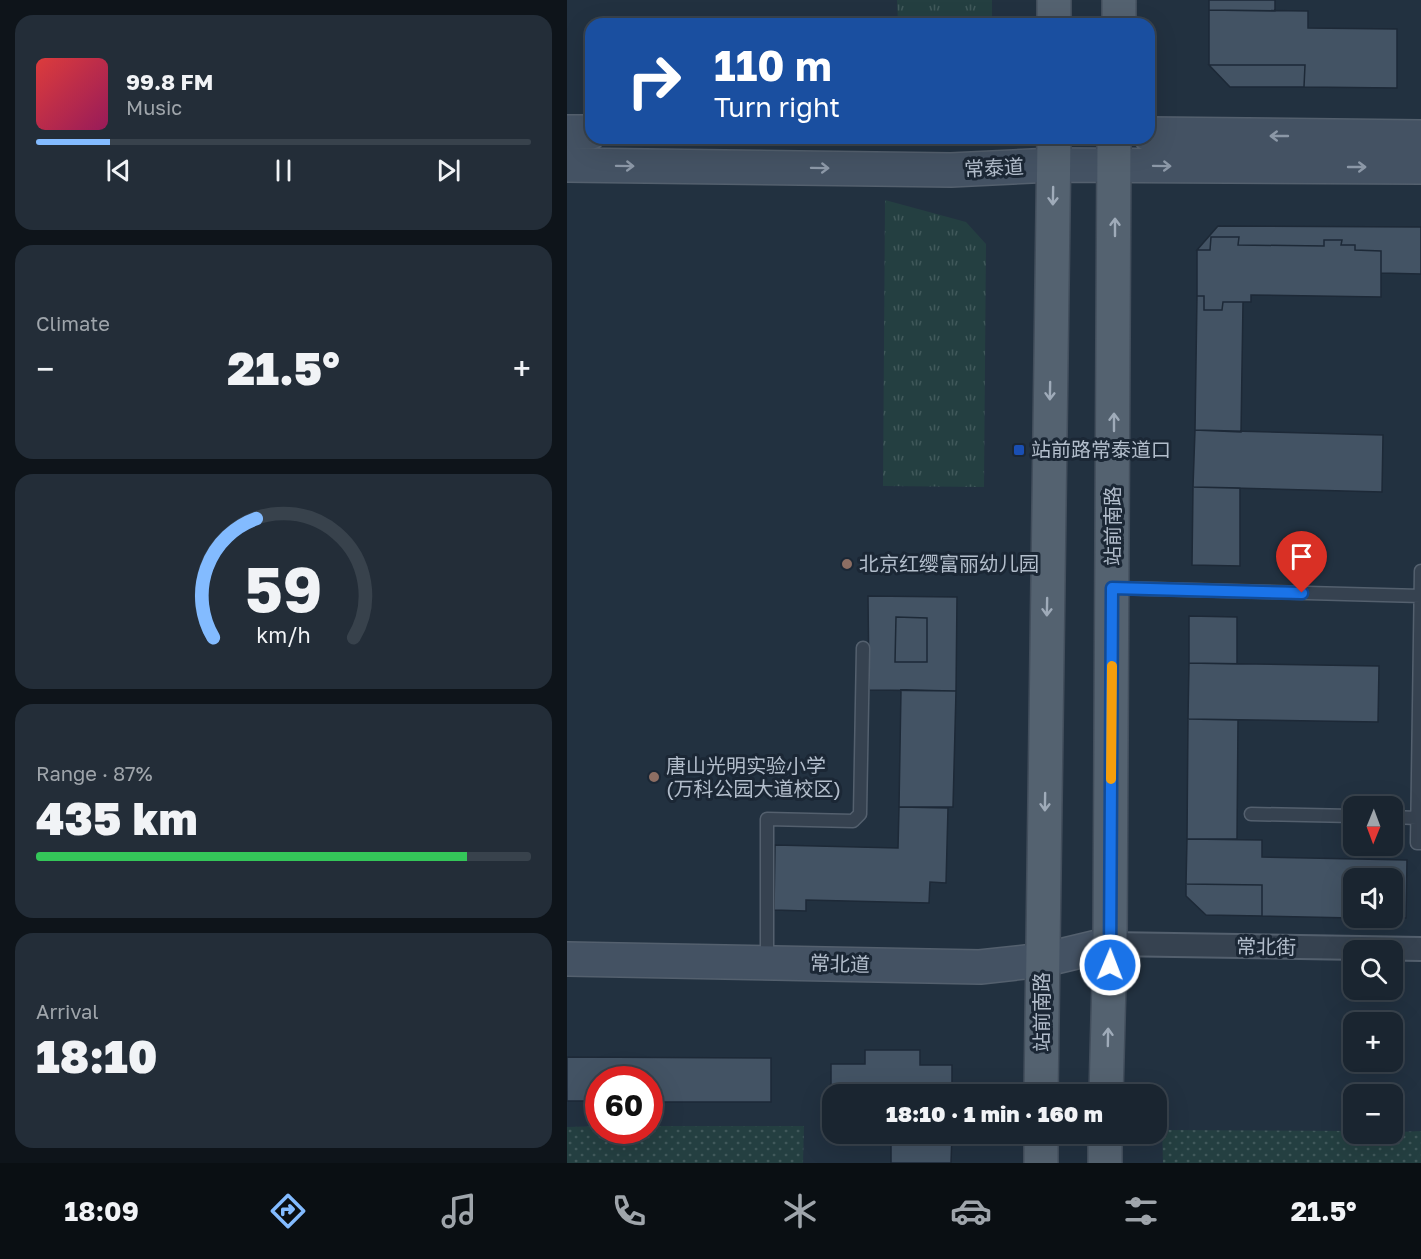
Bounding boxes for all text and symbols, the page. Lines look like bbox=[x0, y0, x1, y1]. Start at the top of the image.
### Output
text: 110 m bbox=[714, 40, 832, 90]
icon: right bbox=[615, 42, 693, 120]
text: 99.8 FM bbox=[126, 68, 213, 95]
text: Turn right bbox=[714, 91, 840, 123]
text: Music bbox=[126, 95, 182, 119]
one-way arrow bbox=[1269, 130, 1289, 142]
street label: 常泰道 bbox=[963, 153, 1025, 181]
icon: previous bbox=[102, 154, 135, 187]
icon: pause bbox=[267, 154, 300, 187]
icon: next bbox=[432, 154, 465, 187]
one-way arrow bbox=[615, 160, 635, 172]
one-way arrow bbox=[1152, 160, 1172, 172]
one-way arrow bbox=[1347, 161, 1367, 173]
one-way arrow bbox=[810, 162, 830, 174]
one-way arrow bbox=[1047, 186, 1059, 206]
one-way arrow bbox=[1109, 217, 1121, 237]
text: Climate bbox=[36, 311, 110, 335]
text: 21.5° bbox=[227, 341, 340, 395]
text: − bbox=[36, 349, 54, 388]
text: + bbox=[513, 349, 531, 388]
one-way arrow bbox=[1044, 381, 1056, 401]
one-way arrow bbox=[1108, 412, 1119, 432]
place label: 站前路常泰道口 bbox=[1031, 437, 1171, 461]
marker: 站前路常泰道口 bbox=[1012, 443, 1026, 457]
street label: 站前南路 bbox=[1100, 486, 1124, 566]
pin bbox=[1276, 531, 1327, 593]
icon: arrive bbox=[1285, 540, 1318, 573]
place label: 北京红缨富丽幼儿园 bbox=[859, 551, 1039, 575]
text: 59 bbox=[245, 552, 322, 627]
marker: 北京红缨富丽幼儿园 bbox=[840, 557, 854, 571]
one-way arrow bbox=[1042, 597, 1053, 617]
text: km/h bbox=[256, 623, 311, 649]
place label: 唐山光明实验小学 (万科公园大道校区) bbox=[666, 753, 841, 800]
text: Range · 87% bbox=[36, 761, 153, 785]
marker: 唐山光明实验小学 (万科公园大道校区) bbox=[647, 770, 661, 784]
text: 435 km bbox=[36, 791, 198, 845]
one-way arrow bbox=[1039, 792, 1051, 812]
north arrow bbox=[1343, 796, 1403, 856]
map controls bbox=[1343, 796, 1403, 1144]
button: sound bbox=[1343, 868, 1403, 928]
position arrow bbox=[1078, 933, 1142, 997]
street label: 常北街 bbox=[1236, 933, 1296, 959]
button: search bbox=[1343, 940, 1403, 1000]
street label: 常北道 bbox=[810, 950, 870, 976]
street label: 站前南路 bbox=[1029, 972, 1053, 1052]
text: Arrival bbox=[36, 999, 99, 1023]
button: + bbox=[1343, 1012, 1403, 1072]
one-way arrow bbox=[1102, 1027, 1114, 1047]
text: 18:10 bbox=[36, 1029, 158, 1083]
speed limit sign: 60 bbox=[585, 1066, 663, 1144]
button: − bbox=[1343, 1084, 1403, 1144]
text: 18:10 · 1 min · 160 m bbox=[886, 1100, 1103, 1127]
icon: directions bbox=[267, 1190, 309, 1232]
icon: music bbox=[438, 1190, 480, 1232]
icon: phone bbox=[608, 1190, 650, 1232]
icon: climate bbox=[779, 1190, 821, 1232]
icon: car bbox=[950, 1190, 992, 1232]
icon: filters bbox=[1120, 1190, 1162, 1232]
text: 18:09 bbox=[64, 1195, 139, 1227]
text: 21.5° bbox=[1291, 1195, 1357, 1227]

